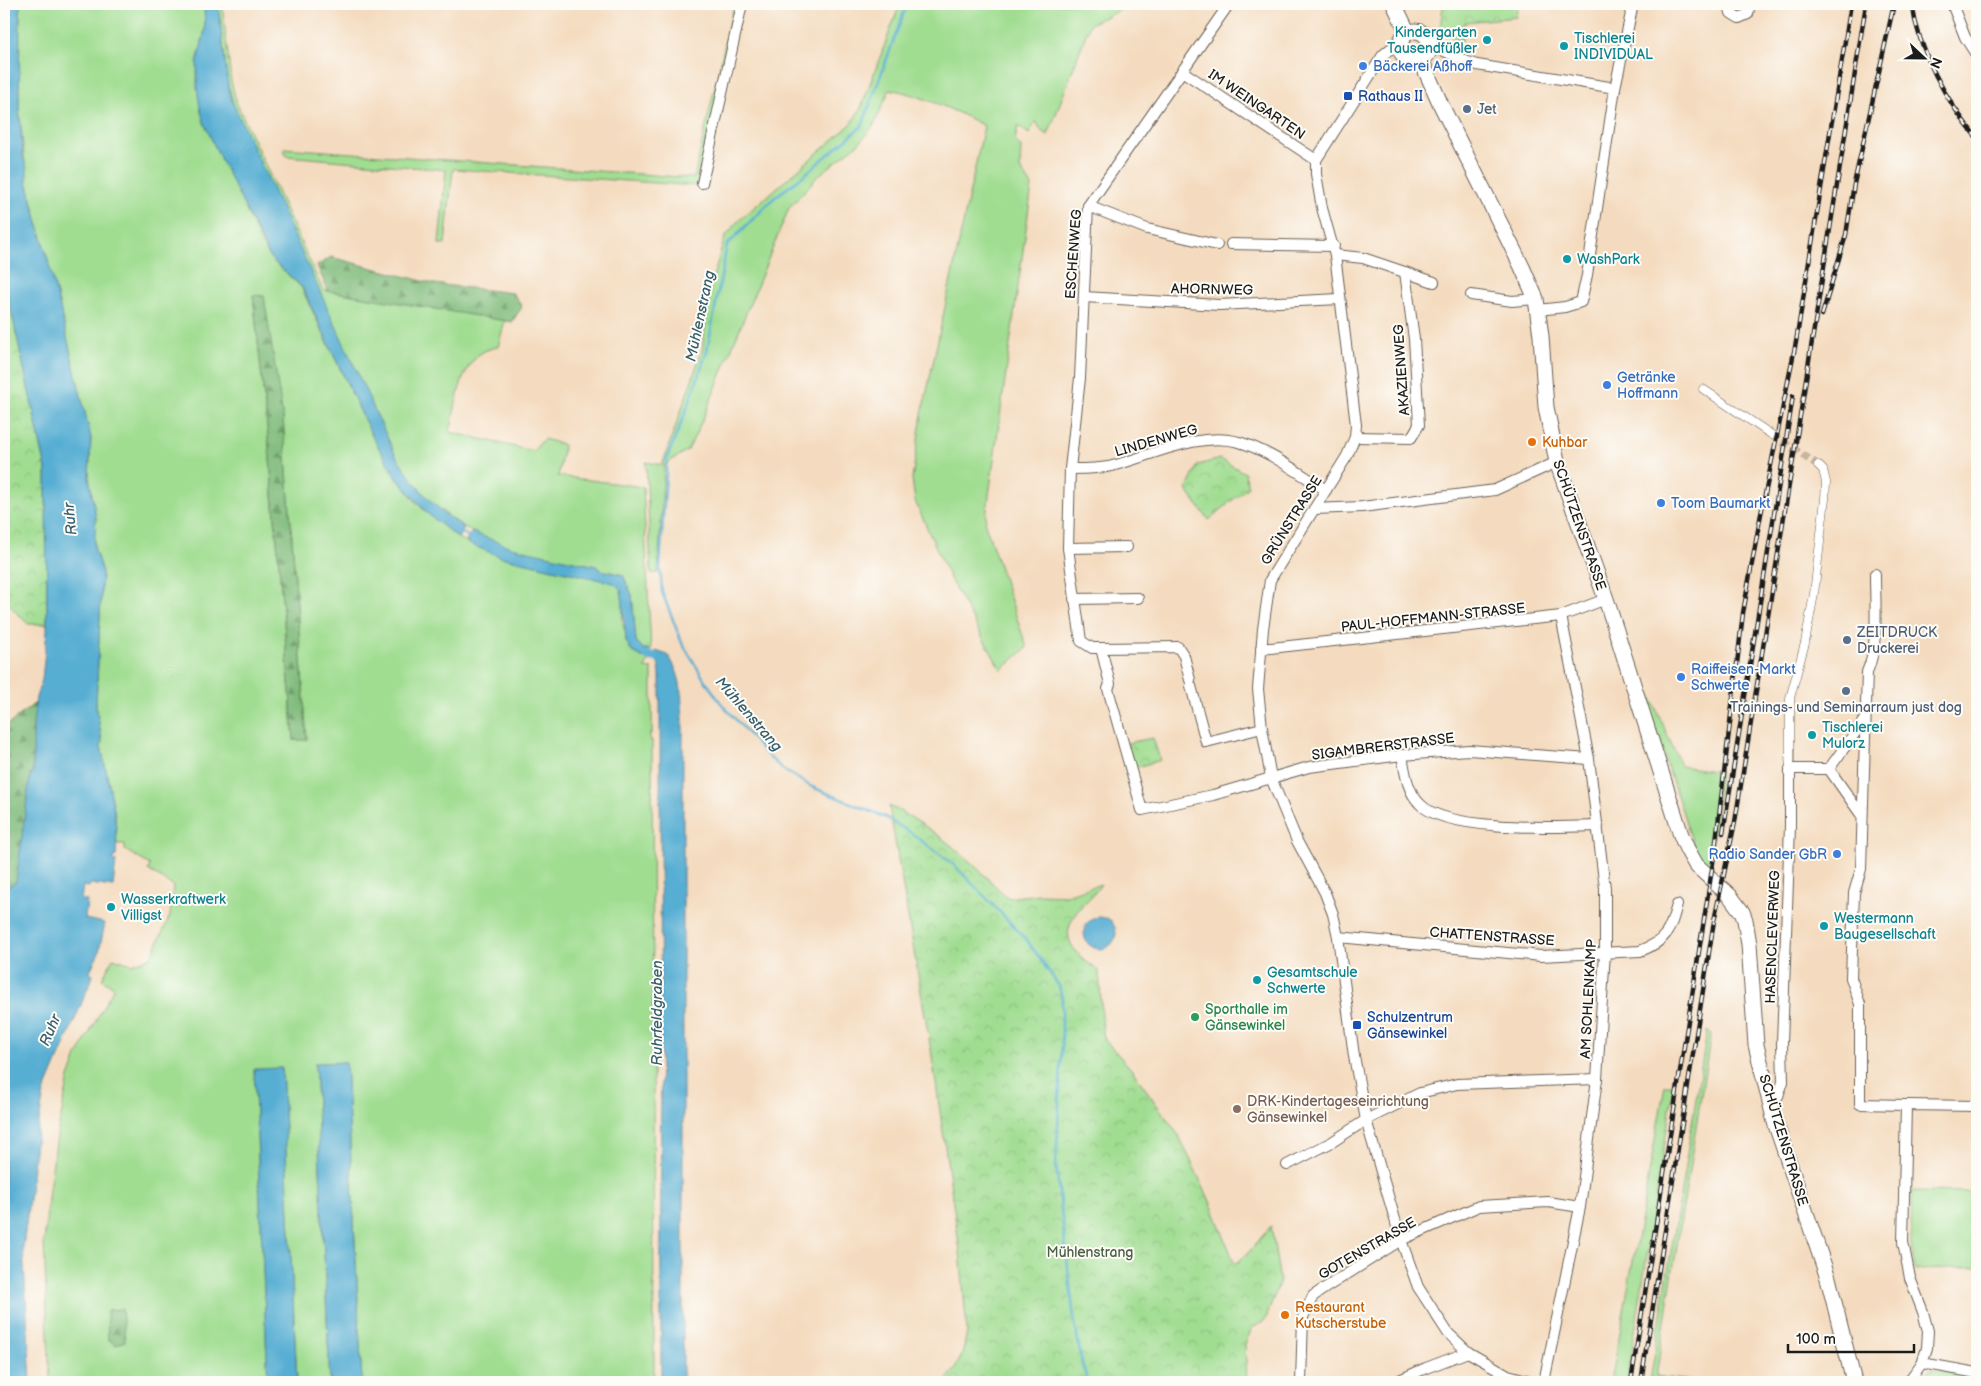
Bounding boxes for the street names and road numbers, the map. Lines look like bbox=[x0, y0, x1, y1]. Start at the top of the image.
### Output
street label: IM WEINGARTEN bbox=[1205, 66, 1309, 143]
street label: ESCHENWEG bbox=[1062, 208, 1085, 300]
street label: AHORNWEG bbox=[1171, 280, 1254, 299]
street label: AKAZIENWEG bbox=[1390, 323, 1413, 416]
street label: LINDENWEG bbox=[1113, 420, 1200, 460]
street label: SCHÜTZENSTRASSE bbox=[1549, 458, 1611, 592]
street label: GRÜNSTRASSE bbox=[1256, 472, 1326, 568]
street label: PAUL-HOFFMANN-STRASSE bbox=[1340, 599, 1526, 636]
street label: SIGAMBRERSTRASSE bbox=[1311, 729, 1455, 764]
street label: HASENCLEVERWEG bbox=[1762, 870, 1783, 1004]
street label: CHATTENSTRASSE bbox=[1429, 924, 1555, 949]
street label: AM SOHLENKAMP bbox=[1577, 939, 1600, 1059]
street label: SCHÜTZENSTRASSE bbox=[1755, 1072, 1813, 1208]
street label: GOTENSTRASSE bbox=[1315, 1214, 1419, 1283]

